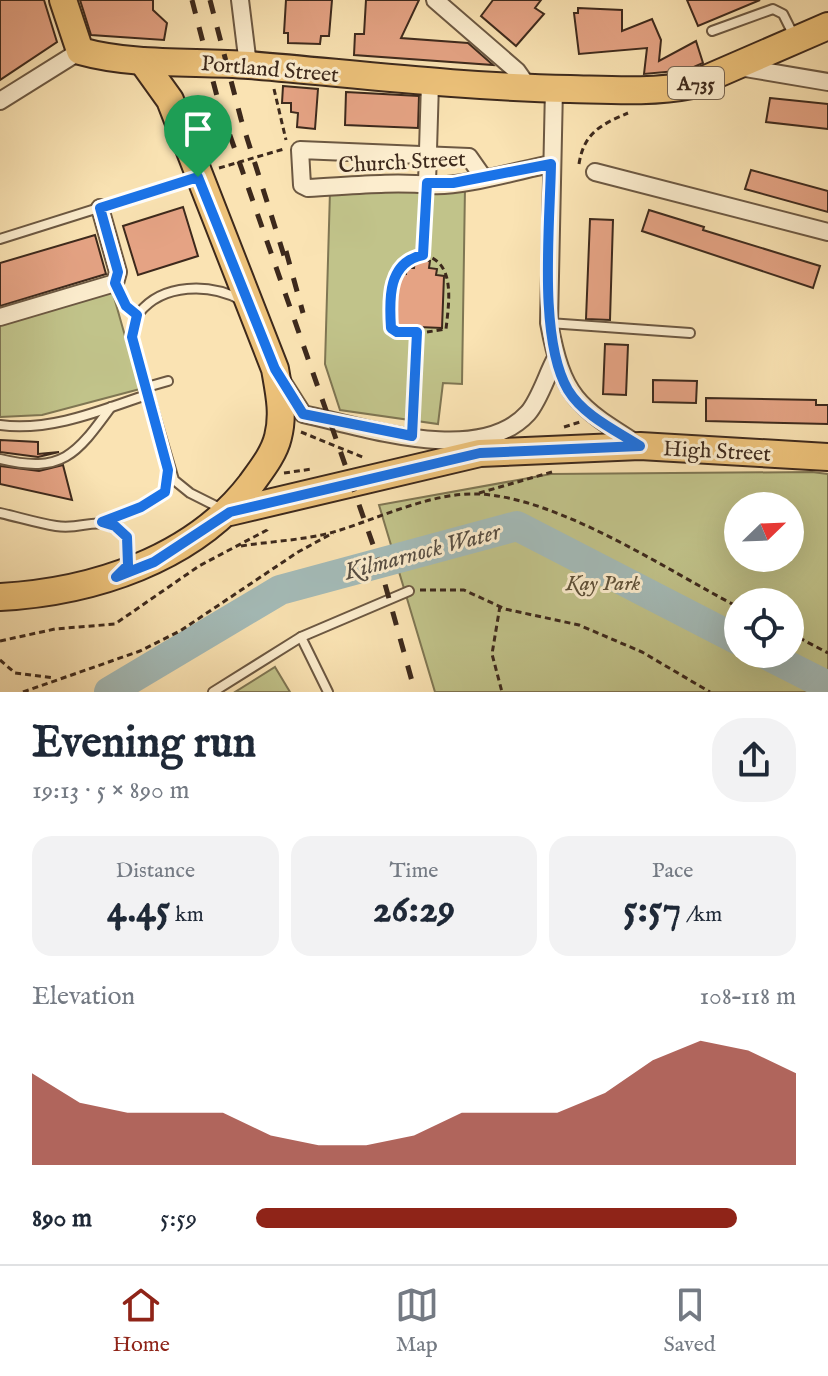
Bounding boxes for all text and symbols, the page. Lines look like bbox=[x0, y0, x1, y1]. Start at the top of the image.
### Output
street label: Portland Street bbox=[200, 50, 340, 90]
road number: A735 bbox=[668, 67, 724, 99]
pin bbox=[164, 95, 232, 177]
icon: arrive bbox=[176, 107, 220, 151]
street label: Church Street bbox=[338, 146, 467, 180]
street label: High Street bbox=[662, 435, 772, 469]
north arrow bbox=[724, 492, 804, 572]
map controls bbox=[724, 492, 804, 668]
water label: Kilmarnock Water bbox=[340, 516, 506, 588]
park label: Kay Park bbox=[565, 570, 641, 598]
button: locate bbox=[724, 588, 804, 668]
text: Evening run bbox=[32, 716, 256, 772]
button: share bbox=[712, 718, 796, 802]
text: 19:13 · 5 × 890 m bbox=[32, 774, 190, 807]
text: Distance bbox=[116, 857, 195, 885]
text: Time bbox=[390, 857, 438, 885]
text: Pace bbox=[652, 857, 693, 885]
text: 4.45 bbox=[107, 885, 170, 936]
text: 26:29 bbox=[373, 885, 455, 936]
text: 5:57 bbox=[623, 885, 681, 936]
text: km bbox=[170, 901, 204, 929]
text: /km bbox=[681, 901, 722, 929]
text: Elevation bbox=[32, 980, 135, 1013]
text: 108–118 m bbox=[699, 980, 796, 1013]
text: 890 m bbox=[32, 1202, 92, 1235]
text: 5:59 bbox=[160, 1202, 197, 1235]
tab: Home bbox=[112, 1283, 170, 1359]
tab: Map bbox=[395, 1283, 439, 1359]
tab: Saved bbox=[664, 1283, 716, 1359]

